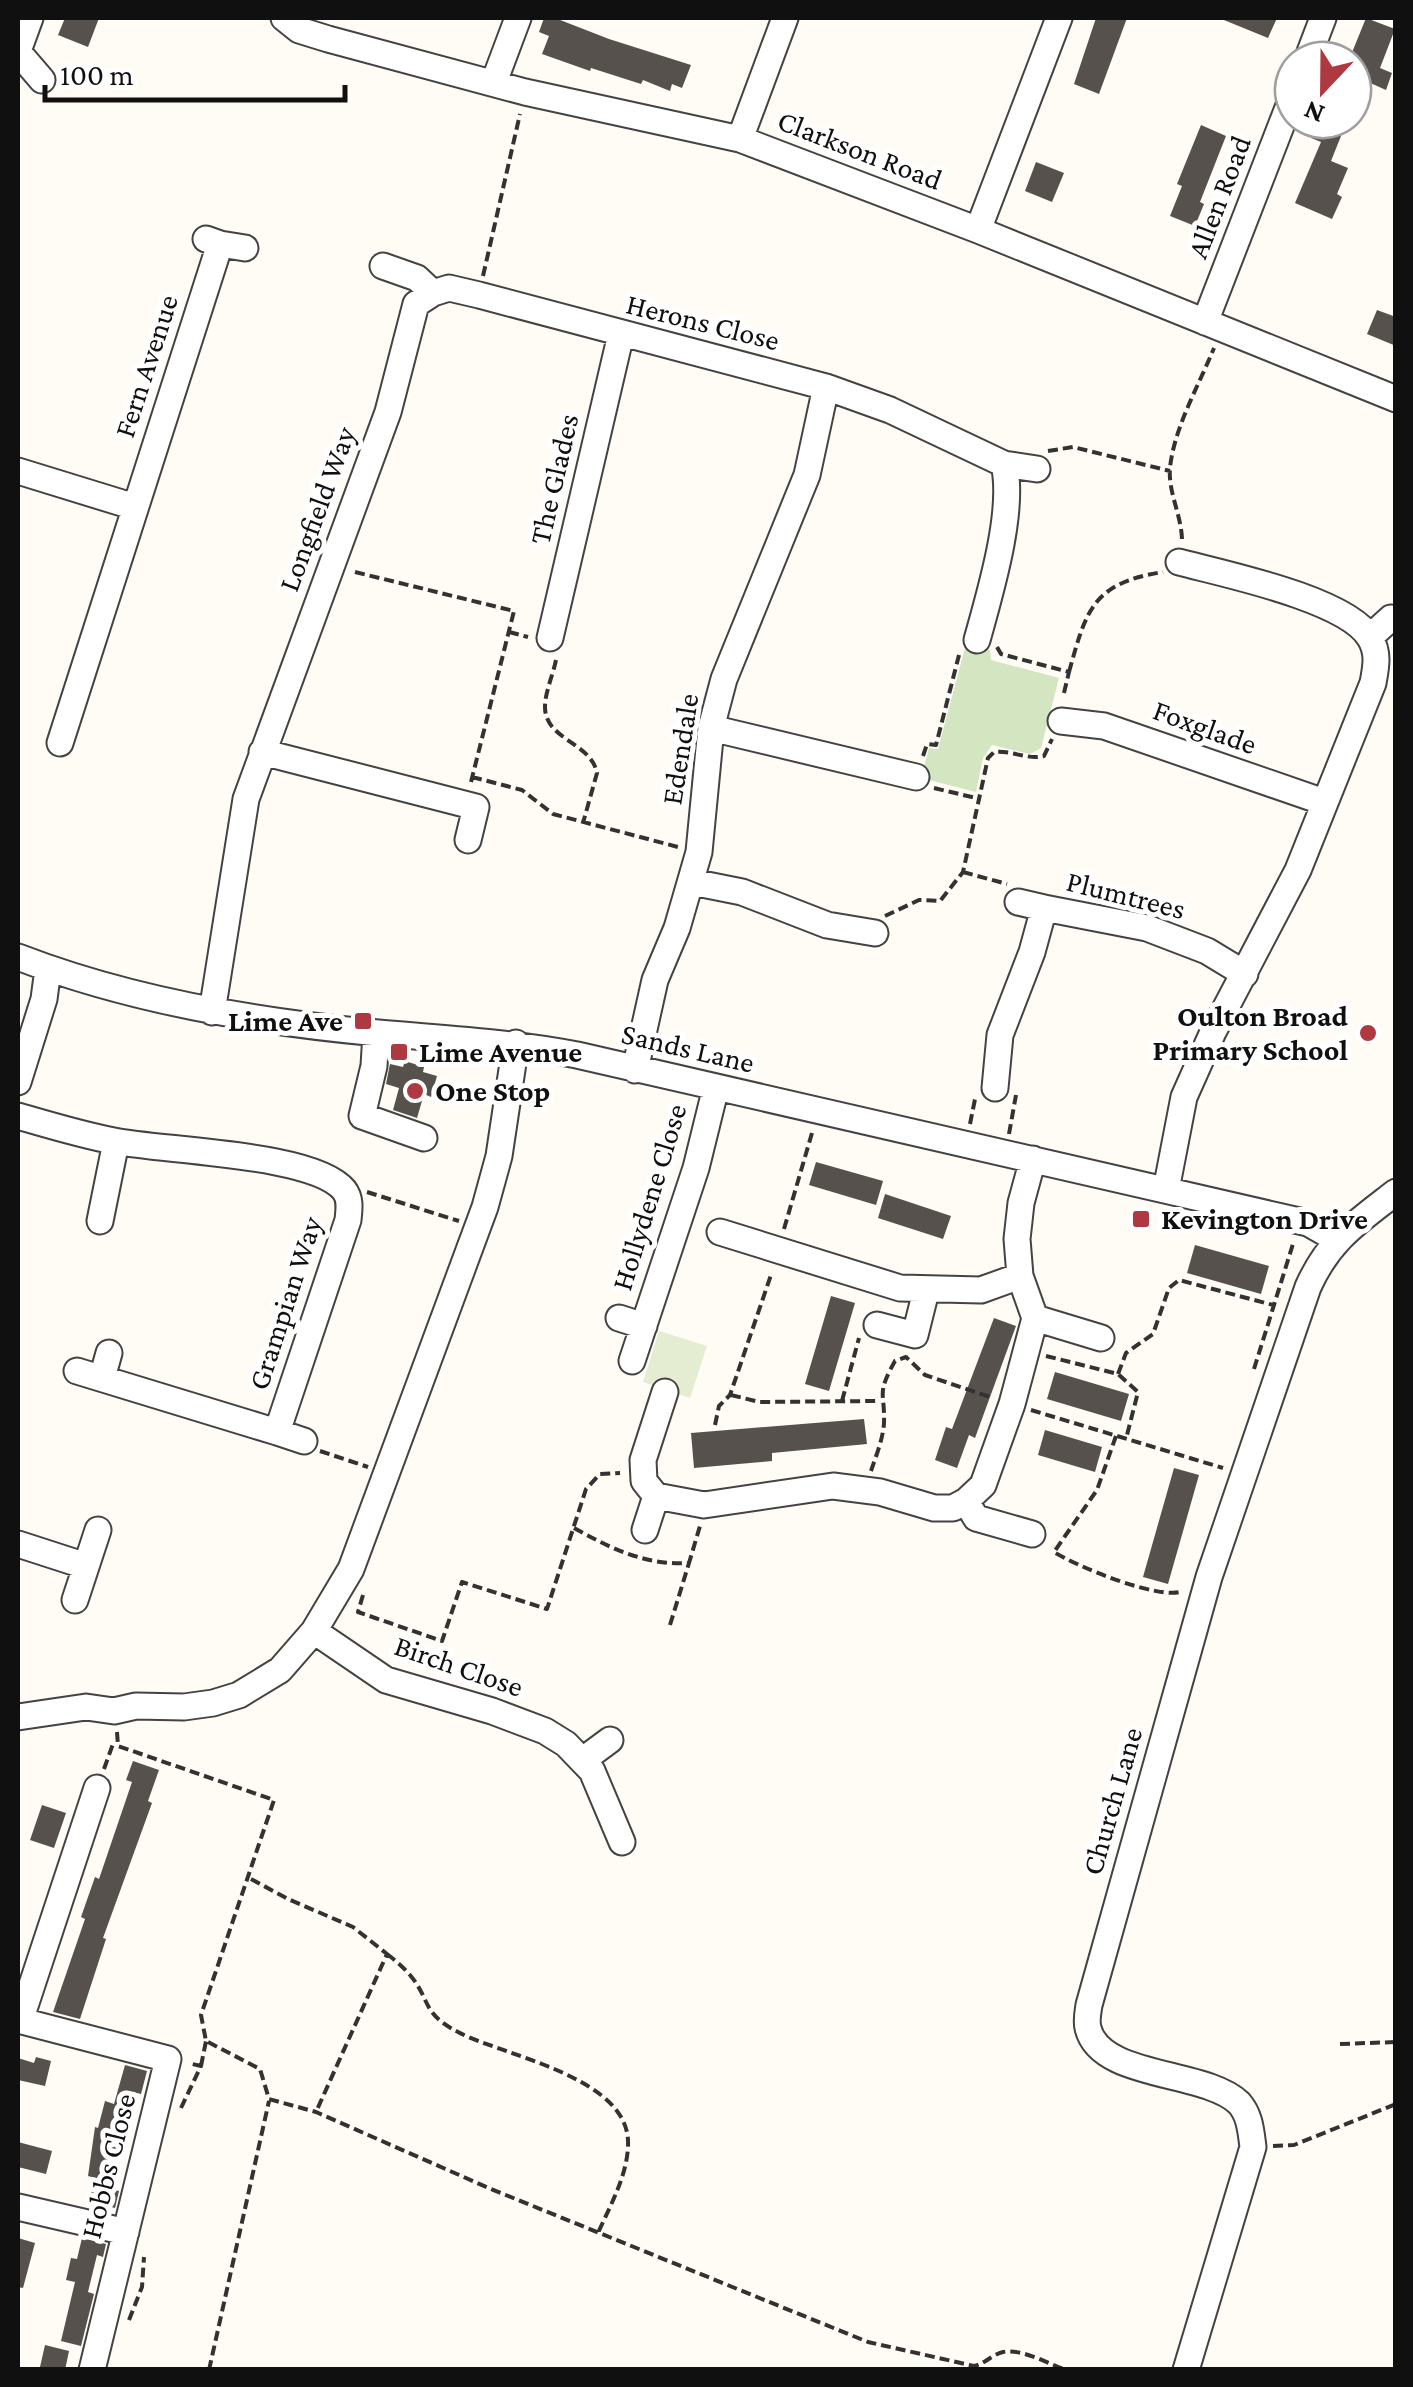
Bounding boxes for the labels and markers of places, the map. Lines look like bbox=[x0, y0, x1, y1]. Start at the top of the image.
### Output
place label: Oulton Broad Primary School bbox=[1153, 999, 1349, 1066]
place label: Lime Ave bbox=[228, 1004, 343, 1037]
marker: Lime Ave bbox=[352, 1010, 374, 1032]
marker: Oulton Broad Primary School bbox=[1357, 1022, 1379, 1044]
place label: Lime Avenue bbox=[419, 1035, 582, 1068]
marker: Lime Avenue bbox=[388, 1041, 410, 1063]
place label: One Stop bbox=[435, 1074, 550, 1107]
marker: One Stop bbox=[404, 1080, 426, 1102]
place label: Kevington Drive bbox=[1161, 1202, 1368, 1235]
marker: Kevington Drive bbox=[1130, 1208, 1152, 1230]

